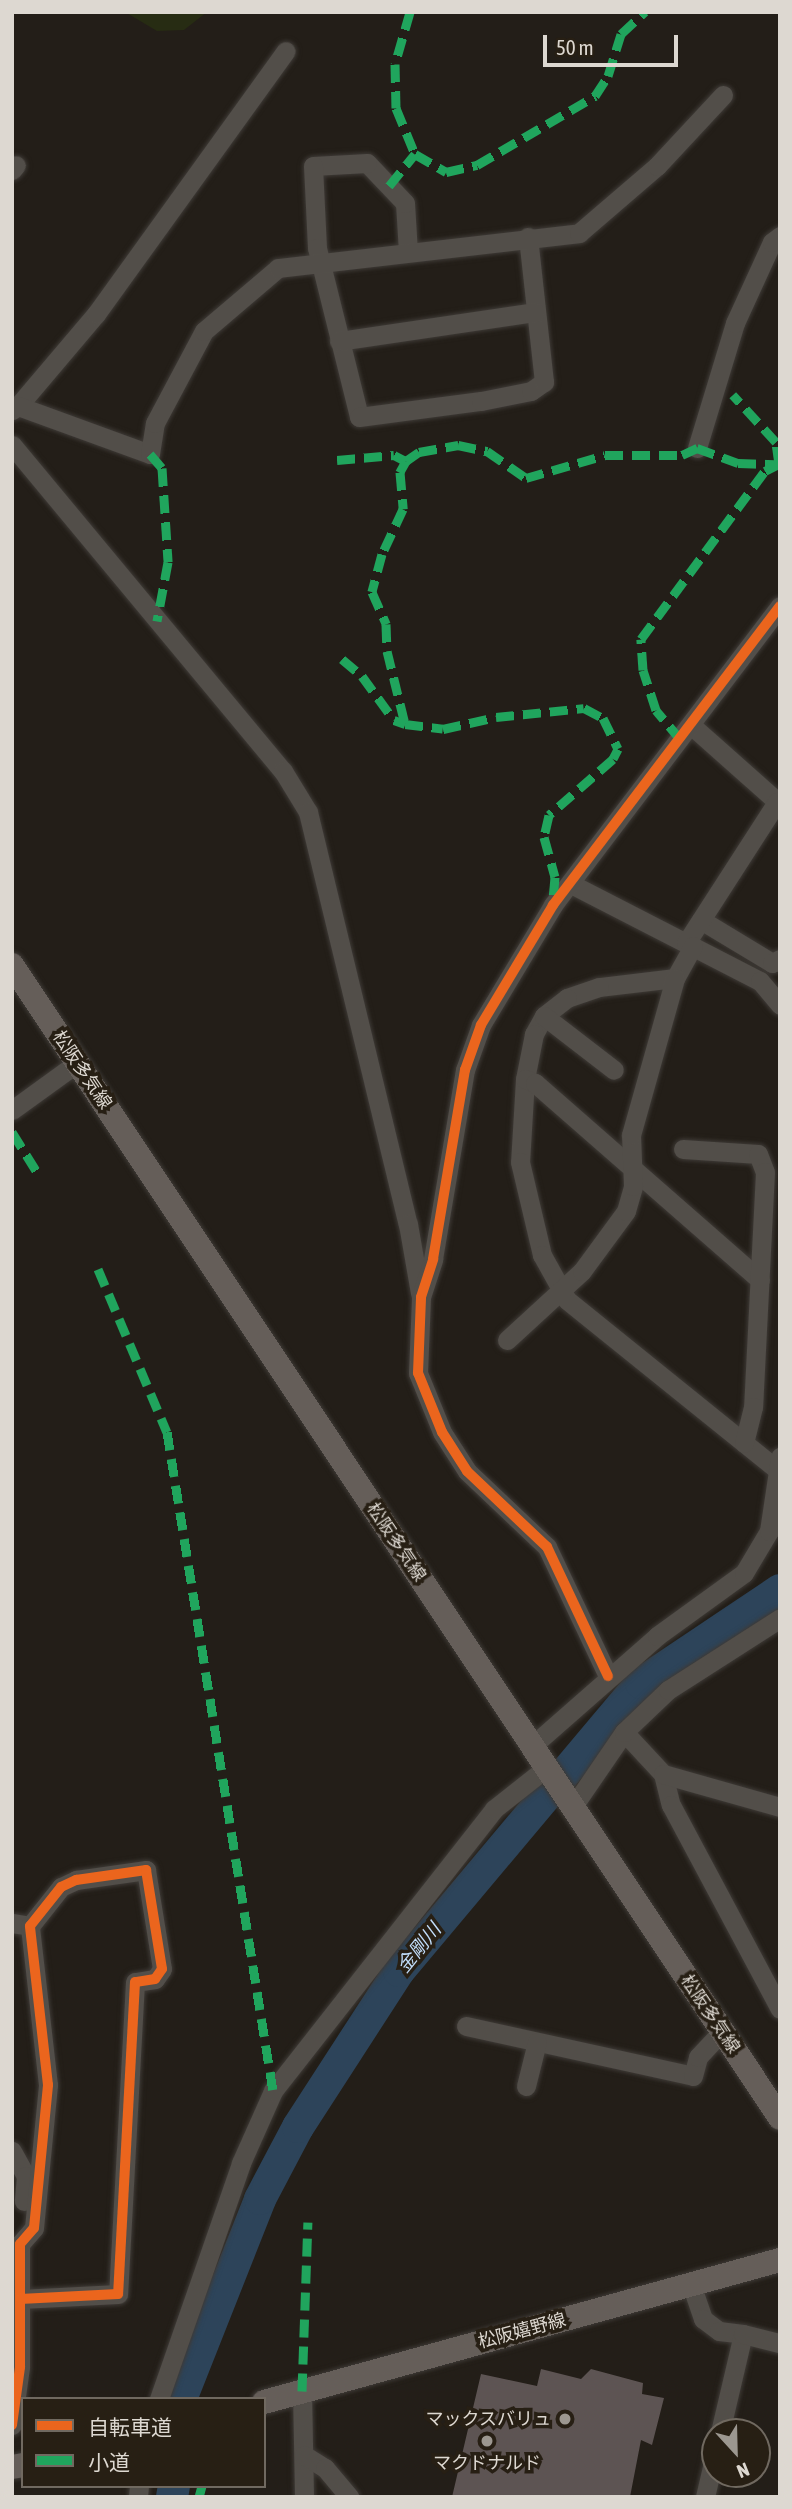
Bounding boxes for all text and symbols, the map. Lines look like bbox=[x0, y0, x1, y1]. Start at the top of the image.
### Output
scale bar bbox=[547, 21, 682, 65]
text: 50 m bbox=[556, 35, 594, 59]
street label: 松阪多気線 bbox=[48, 1027, 116, 1113]
street label: 松阪多気線 bbox=[362, 1499, 430, 1585]
water label: 金剛川 bbox=[392, 1919, 446, 1977]
street label: 松阪多気線 bbox=[676, 1971, 744, 2057]
street label: 松阪嬉野線 bbox=[476, 2309, 568, 2353]
legend bbox=[21, 2397, 266, 2488]
place label: マックスバリュ bbox=[425, 2408, 551, 2430]
marker: マックスバリュ bbox=[557, 2411, 573, 2427]
text: 自転車道 bbox=[88, 2415, 172, 2439]
north arrow bbox=[701, 2418, 771, 2488]
marker: マクドナルド bbox=[479, 2433, 495, 2449]
text: 小道 bbox=[88, 2450, 130, 2474]
place label: マクドナルド bbox=[433, 2452, 541, 2474]
text: N bbox=[734, 2458, 752, 2483]

